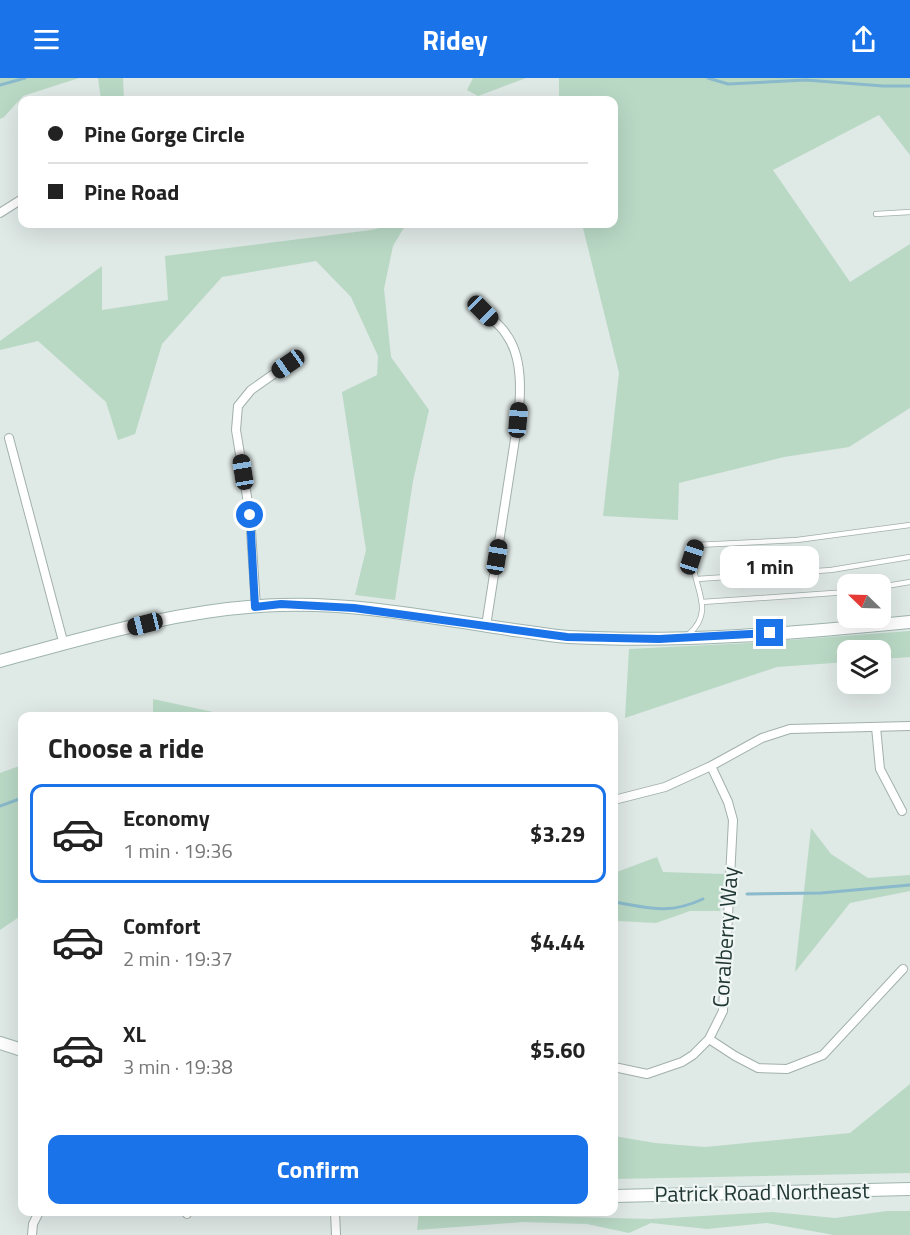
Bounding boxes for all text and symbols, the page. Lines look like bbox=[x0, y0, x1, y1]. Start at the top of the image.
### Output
text: Ridey bbox=[422, 19, 488, 60]
icon: menu bbox=[30, 23, 63, 56]
icon: share bbox=[847, 23, 880, 56]
text: Pine Gorge Circle bbox=[84, 117, 245, 151]
text: Pine Road bbox=[84, 175, 179, 209]
car bbox=[464, 292, 502, 330]
car bbox=[268, 346, 308, 382]
car bbox=[507, 401, 529, 439]
car bbox=[231, 453, 255, 491]
route start bbox=[236, 501, 263, 528]
car bbox=[678, 537, 706, 577]
car bbox=[485, 538, 509, 576]
callout: 1 min bbox=[720, 546, 820, 588]
text: 1 min bbox=[745, 551, 794, 582]
north arrow bbox=[837, 574, 891, 628]
map controls bbox=[837, 574, 891, 694]
car bbox=[125, 611, 165, 637]
route end bbox=[756, 619, 783, 646]
button: layers bbox=[837, 640, 891, 694]
text: Choose a ride bbox=[48, 727, 204, 768]
text: Economy bbox=[123, 801, 210, 835]
icon: car bbox=[51, 807, 105, 861]
text: $3.29 bbox=[530, 817, 585, 851]
text: 1 min · 19:36 bbox=[123, 835, 233, 866]
street label: Coralberry Way bbox=[703, 865, 747, 1009]
text: Comfort bbox=[123, 909, 201, 943]
icon: car bbox=[51, 915, 105, 969]
text: $4.44 bbox=[530, 925, 585, 959]
text: 2 min · 19:37 bbox=[123, 943, 233, 974]
text: XL bbox=[123, 1017, 146, 1051]
icon: car bbox=[51, 1023, 105, 1077]
text: $5.60 bbox=[530, 1033, 585, 1067]
text: 3 min · 19:38 bbox=[123, 1051, 233, 1082]
button: Confirm bbox=[48, 1135, 588, 1204]
street label: Patrick Road Northeast bbox=[654, 1173, 870, 1211]

